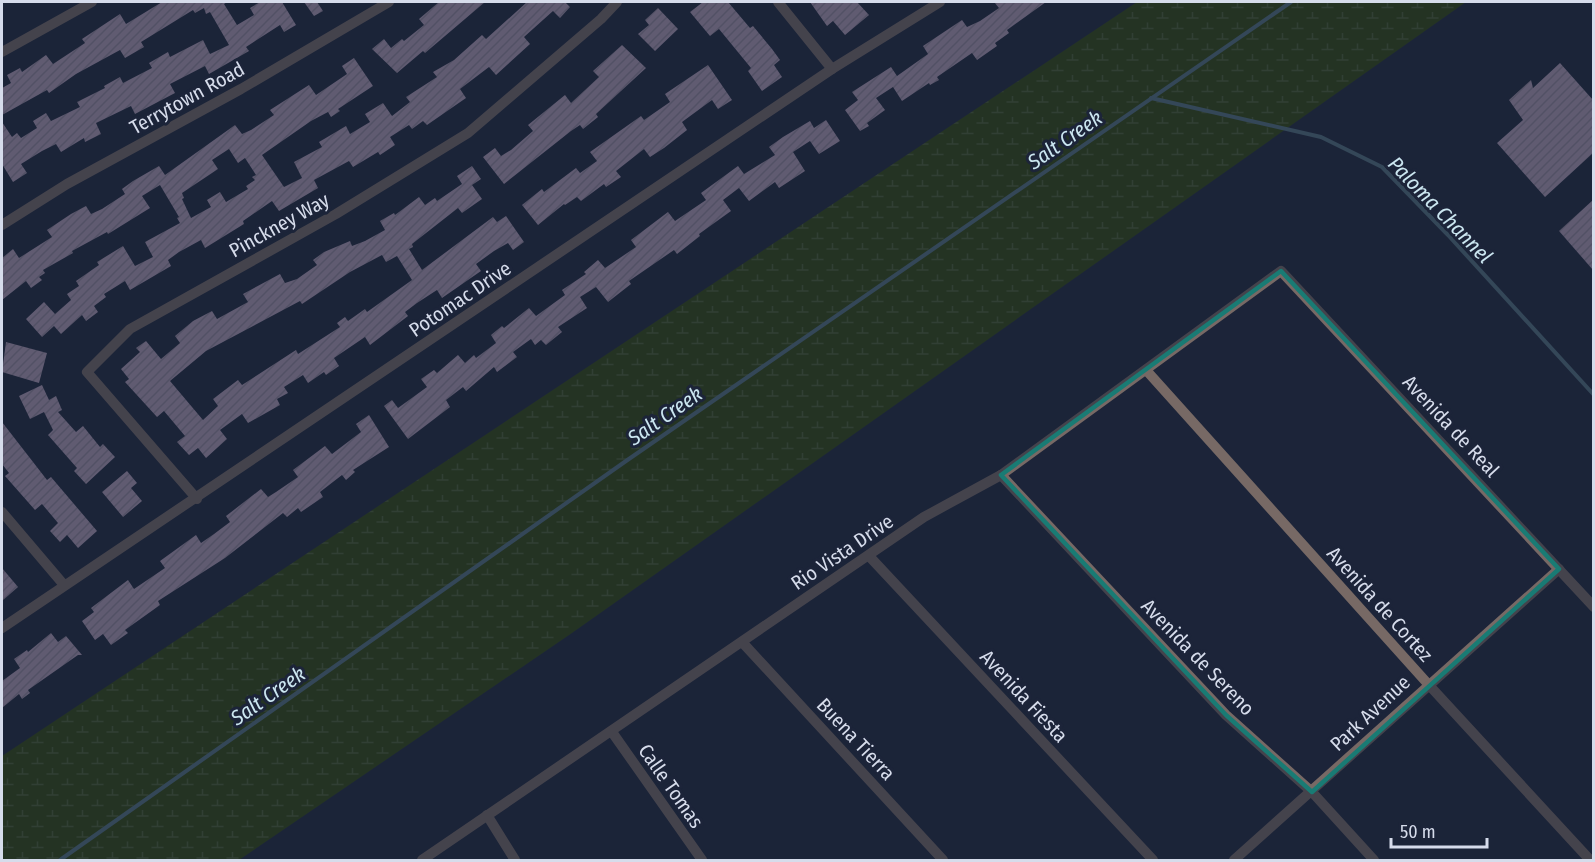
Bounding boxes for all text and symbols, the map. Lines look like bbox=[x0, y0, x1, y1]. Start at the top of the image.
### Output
street label: Terrytown Road bbox=[125, 57, 249, 139]
water label: Salt Creek bbox=[1022, 105, 1107, 176]
water label: Paloma Channel bbox=[1382, 151, 1498, 269]
street label: Pinckney Way bbox=[225, 188, 333, 262]
street label: Potomac Drive bbox=[404, 256, 516, 342]
street label: Avenida de Real bbox=[1398, 370, 1504, 482]
water label: Salt Creek bbox=[622, 381, 707, 452]
street label: Rio Vista Drive bbox=[786, 509, 898, 595]
street label: Avenida de Cortez bbox=[1322, 542, 1438, 667]
street label: Avenida de Sereno bbox=[1136, 594, 1260, 720]
street label: Avenida Fiesta bbox=[975, 645, 1073, 747]
water label: Salt Creek bbox=[225, 661, 310, 732]
street label: Park Avenue bbox=[1325, 670, 1415, 756]
street label: Buena Tierra bbox=[812, 693, 900, 785]
street label: Calle Tomas bbox=[633, 739, 709, 833]
scale bar bbox=[1391, 811, 1487, 849]
text: 50 m bbox=[1400, 821, 1436, 843]

